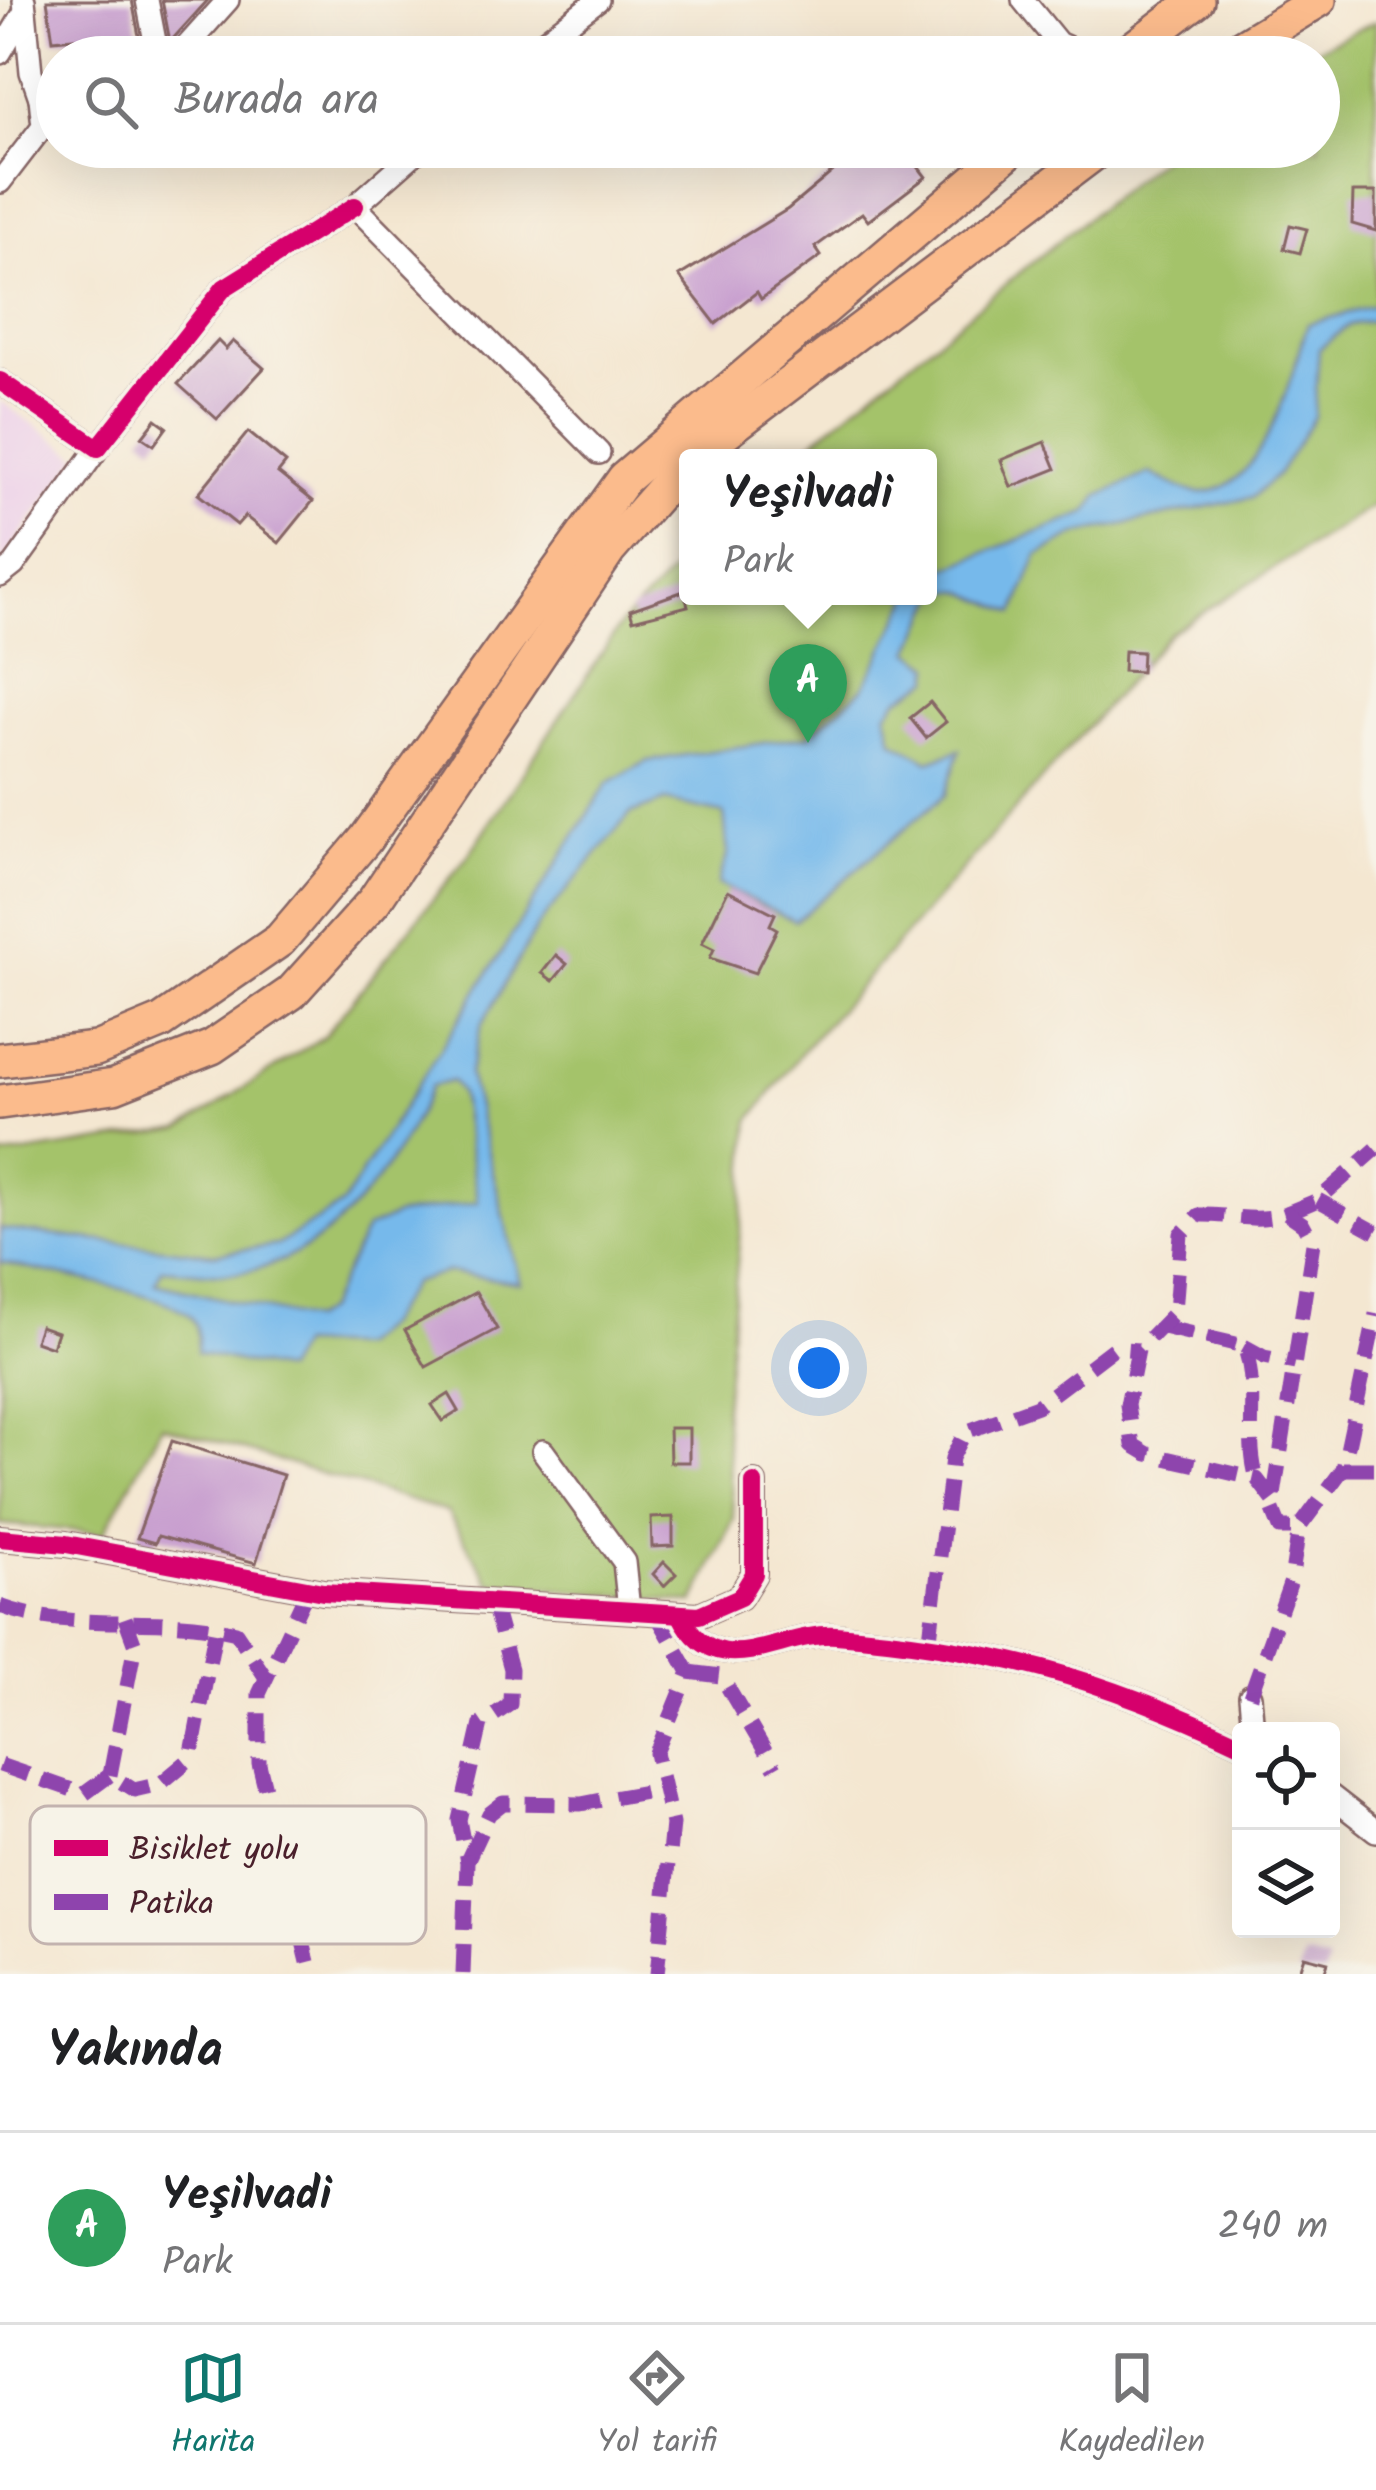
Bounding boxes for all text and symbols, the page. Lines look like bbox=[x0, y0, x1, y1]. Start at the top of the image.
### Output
search box bbox=[36, 36, 1340, 168]
text: Burada ara bbox=[174, 66, 379, 138]
icon: search bbox=[78, 69, 144, 135]
popup bbox=[679, 449, 937, 605]
text: Yeşilvadi bbox=[723, 460, 893, 532]
text: Park bbox=[723, 532, 794, 594]
pin: A bbox=[769, 644, 847, 743]
your location bbox=[789, 1338, 849, 1398]
map controls bbox=[1232, 1722, 1340, 1938]
button: locate bbox=[1232, 1722, 1340, 1830]
legend bbox=[30, 1806, 426, 1944]
text: Bisiklet yolu bbox=[129, 1825, 299, 1878]
button: layers bbox=[1232, 1830, 1340, 1938]
text: Patika bbox=[129, 1879, 214, 1932]
text: Yakında bbox=[48, 2012, 223, 2093]
text: Yeşilvadi bbox=[162, 2161, 332, 2233]
text: A bbox=[75, 2197, 99, 2259]
text: 240 m bbox=[1218, 2197, 1328, 2259]
text: Park bbox=[162, 2233, 233, 2295]
tab: Harita bbox=[171, 2345, 255, 2470]
tab: Yol tarifi bbox=[597, 2345, 717, 2470]
tab: Kaydedilen bbox=[1059, 2345, 1205, 2470]

